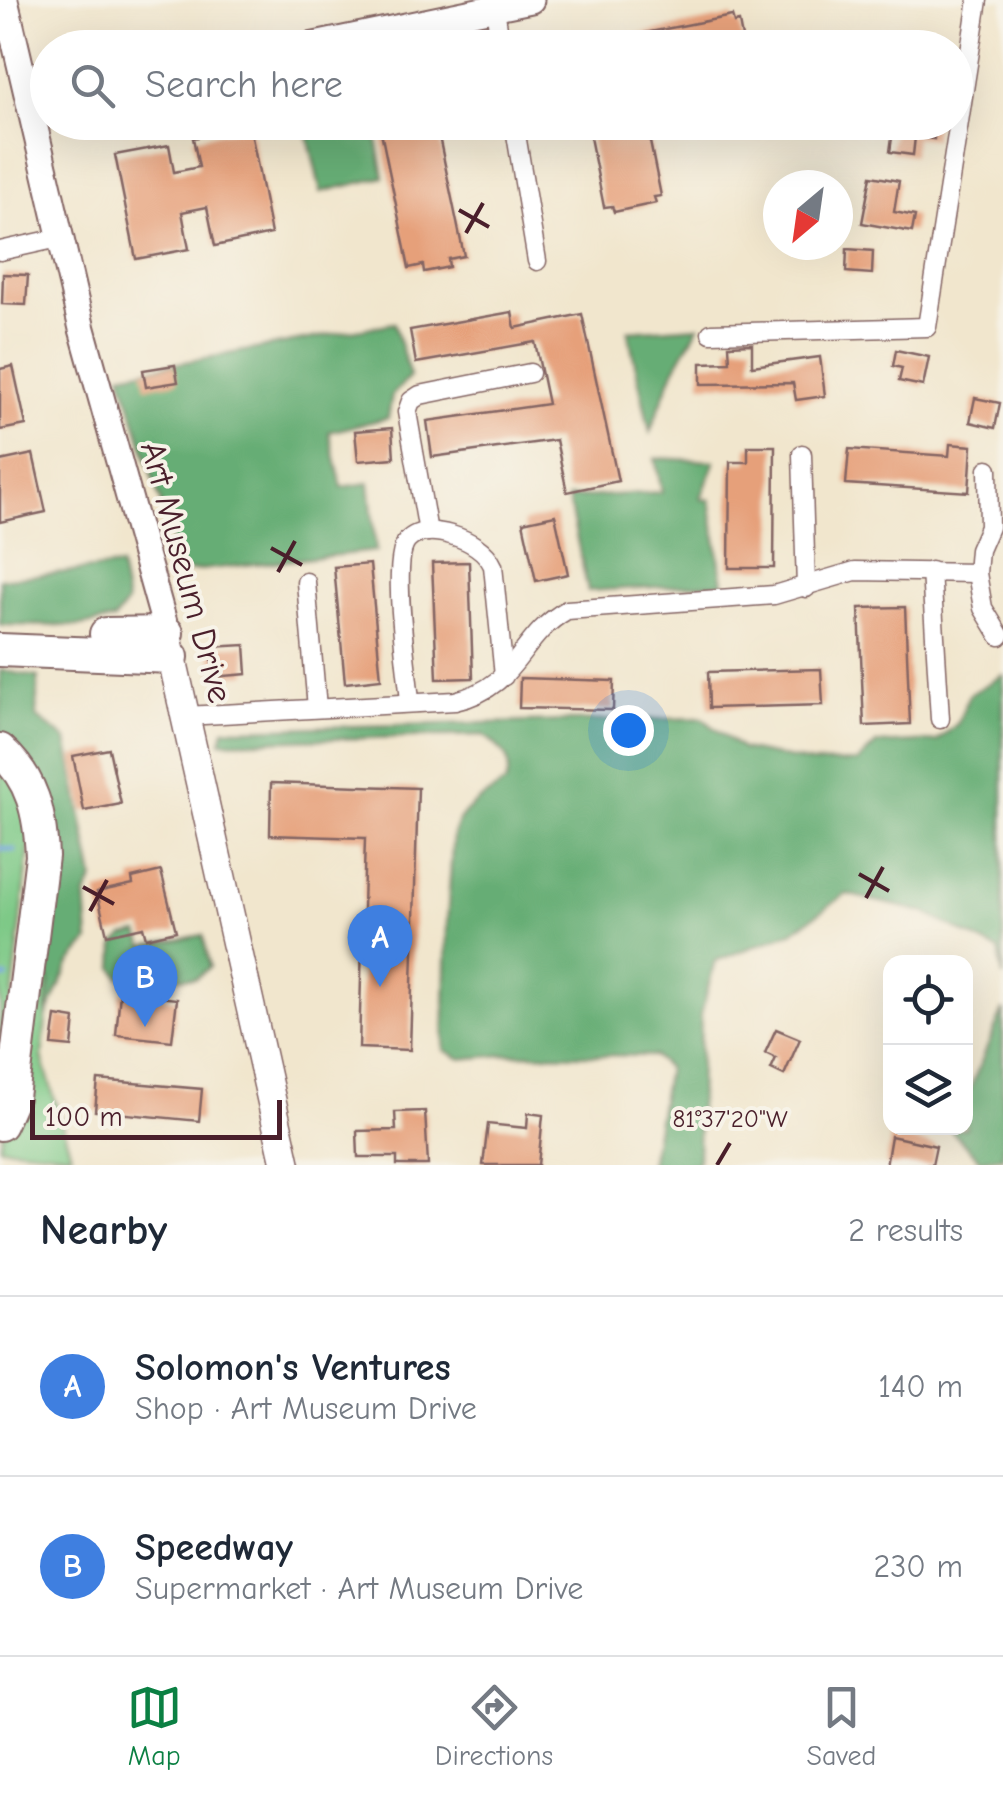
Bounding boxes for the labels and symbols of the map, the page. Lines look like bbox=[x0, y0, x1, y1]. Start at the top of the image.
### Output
north arrow bbox=[763, 170, 853, 260]
street label: Art Museum Drive bbox=[132, 437, 241, 707]
your location bbox=[603, 705, 654, 756]
pin: A bbox=[348, 904, 412, 987]
pin: B bbox=[112, 944, 178, 1027]
scale bar bbox=[30, 1095, 282, 1140]
text: 81°37'20"W bbox=[672, 1104, 788, 1133]

